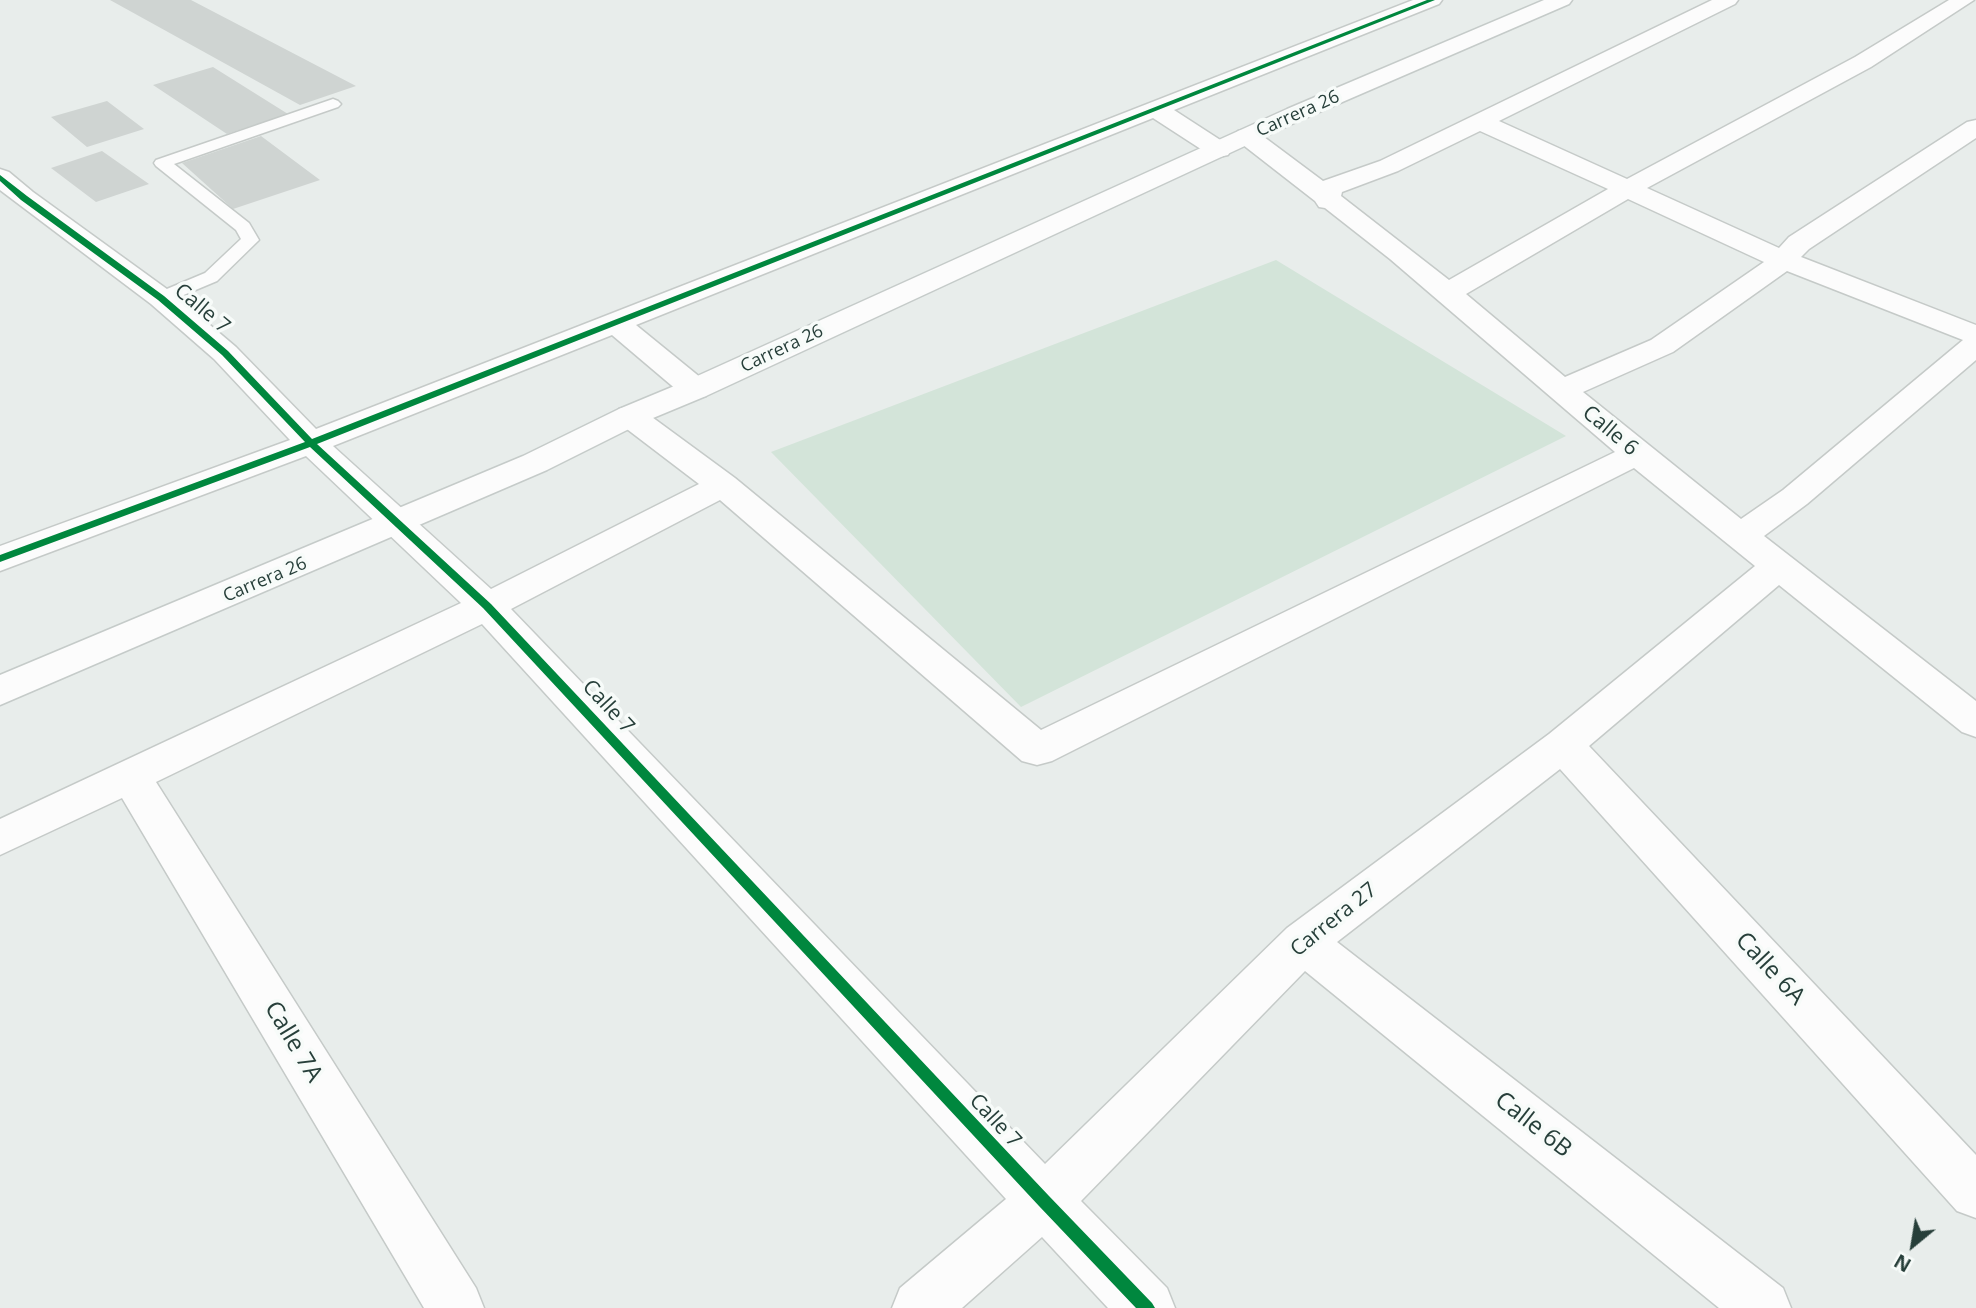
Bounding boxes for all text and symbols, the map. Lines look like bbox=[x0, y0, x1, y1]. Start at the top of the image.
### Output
street label: Carrera 26 bbox=[1253, 86, 1343, 142]
street label: Calle 7 bbox=[169, 279, 235, 339]
street label: Carrera 26 bbox=[737, 320, 827, 378]
street label: Calle 6 bbox=[1577, 401, 1643, 461]
street label: Carrera 26 bbox=[220, 553, 310, 607]
street label: Calle 7 bbox=[577, 675, 639, 739]
street label: Carrera 27 bbox=[1286, 878, 1382, 962]
street label: Calle 6A bbox=[1729, 927, 1811, 1011]
street label: Calle 7A bbox=[258, 996, 328, 1088]
street label: Calle 6B bbox=[1489, 1086, 1577, 1164]
street label: Calle 7 bbox=[964, 1089, 1026, 1153]
north arrow bbox=[1878, 1210, 1948, 1280]
text: N bbox=[1889, 1248, 1916, 1278]

